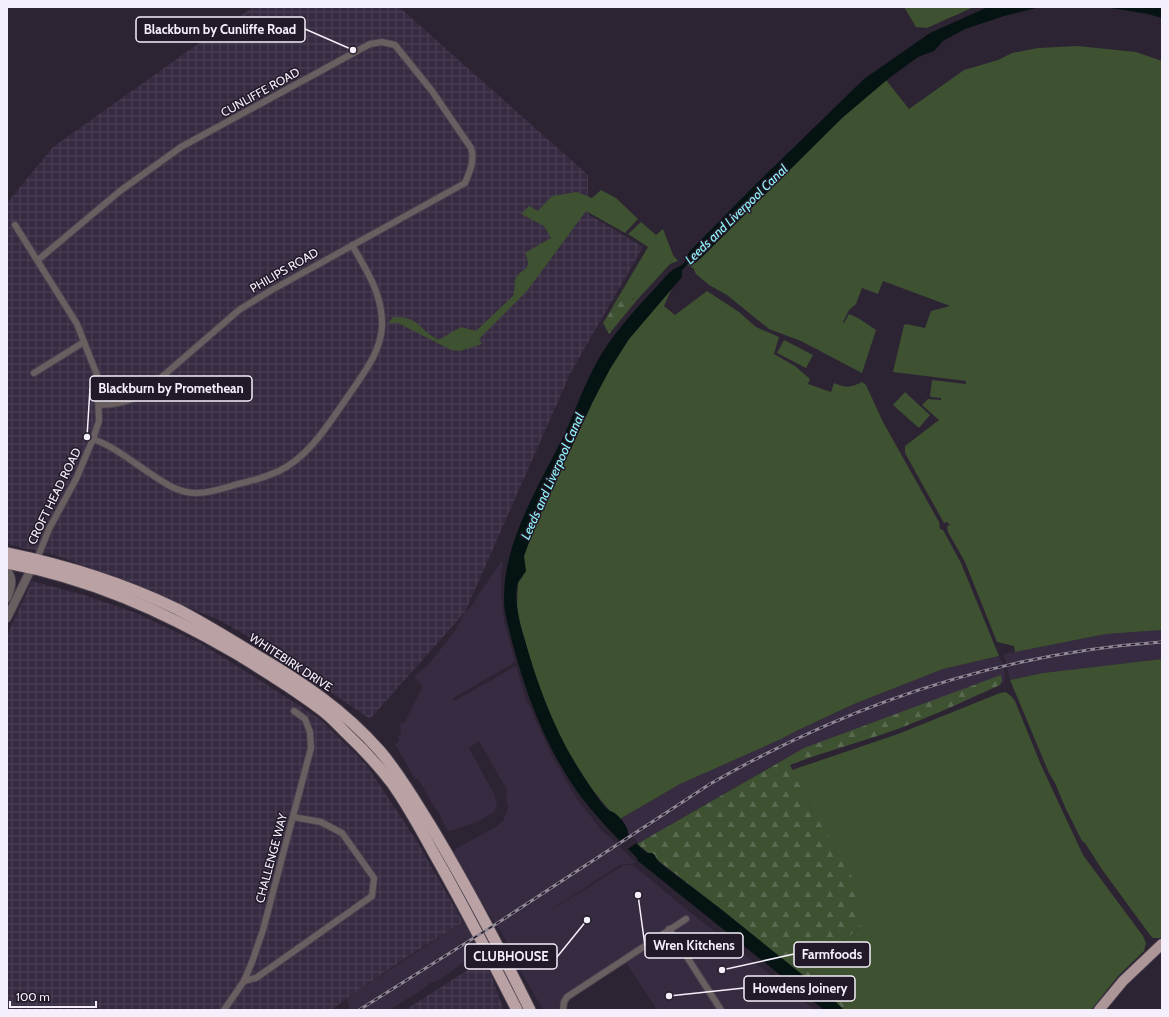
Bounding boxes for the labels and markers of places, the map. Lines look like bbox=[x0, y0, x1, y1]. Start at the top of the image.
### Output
callout: Blackburn by Cunliffe Road bbox=[136, 17, 305, 42]
callout: Blackburn by Promethean bbox=[90, 376, 252, 401]
callout: Wren Kitchens bbox=[645, 933, 743, 958]
callout: Farmfoods bbox=[794, 942, 870, 967]
callout: CLUBHOUSE bbox=[465, 944, 557, 969]
callout: Howdens Joinery bbox=[744, 976, 855, 1001]

